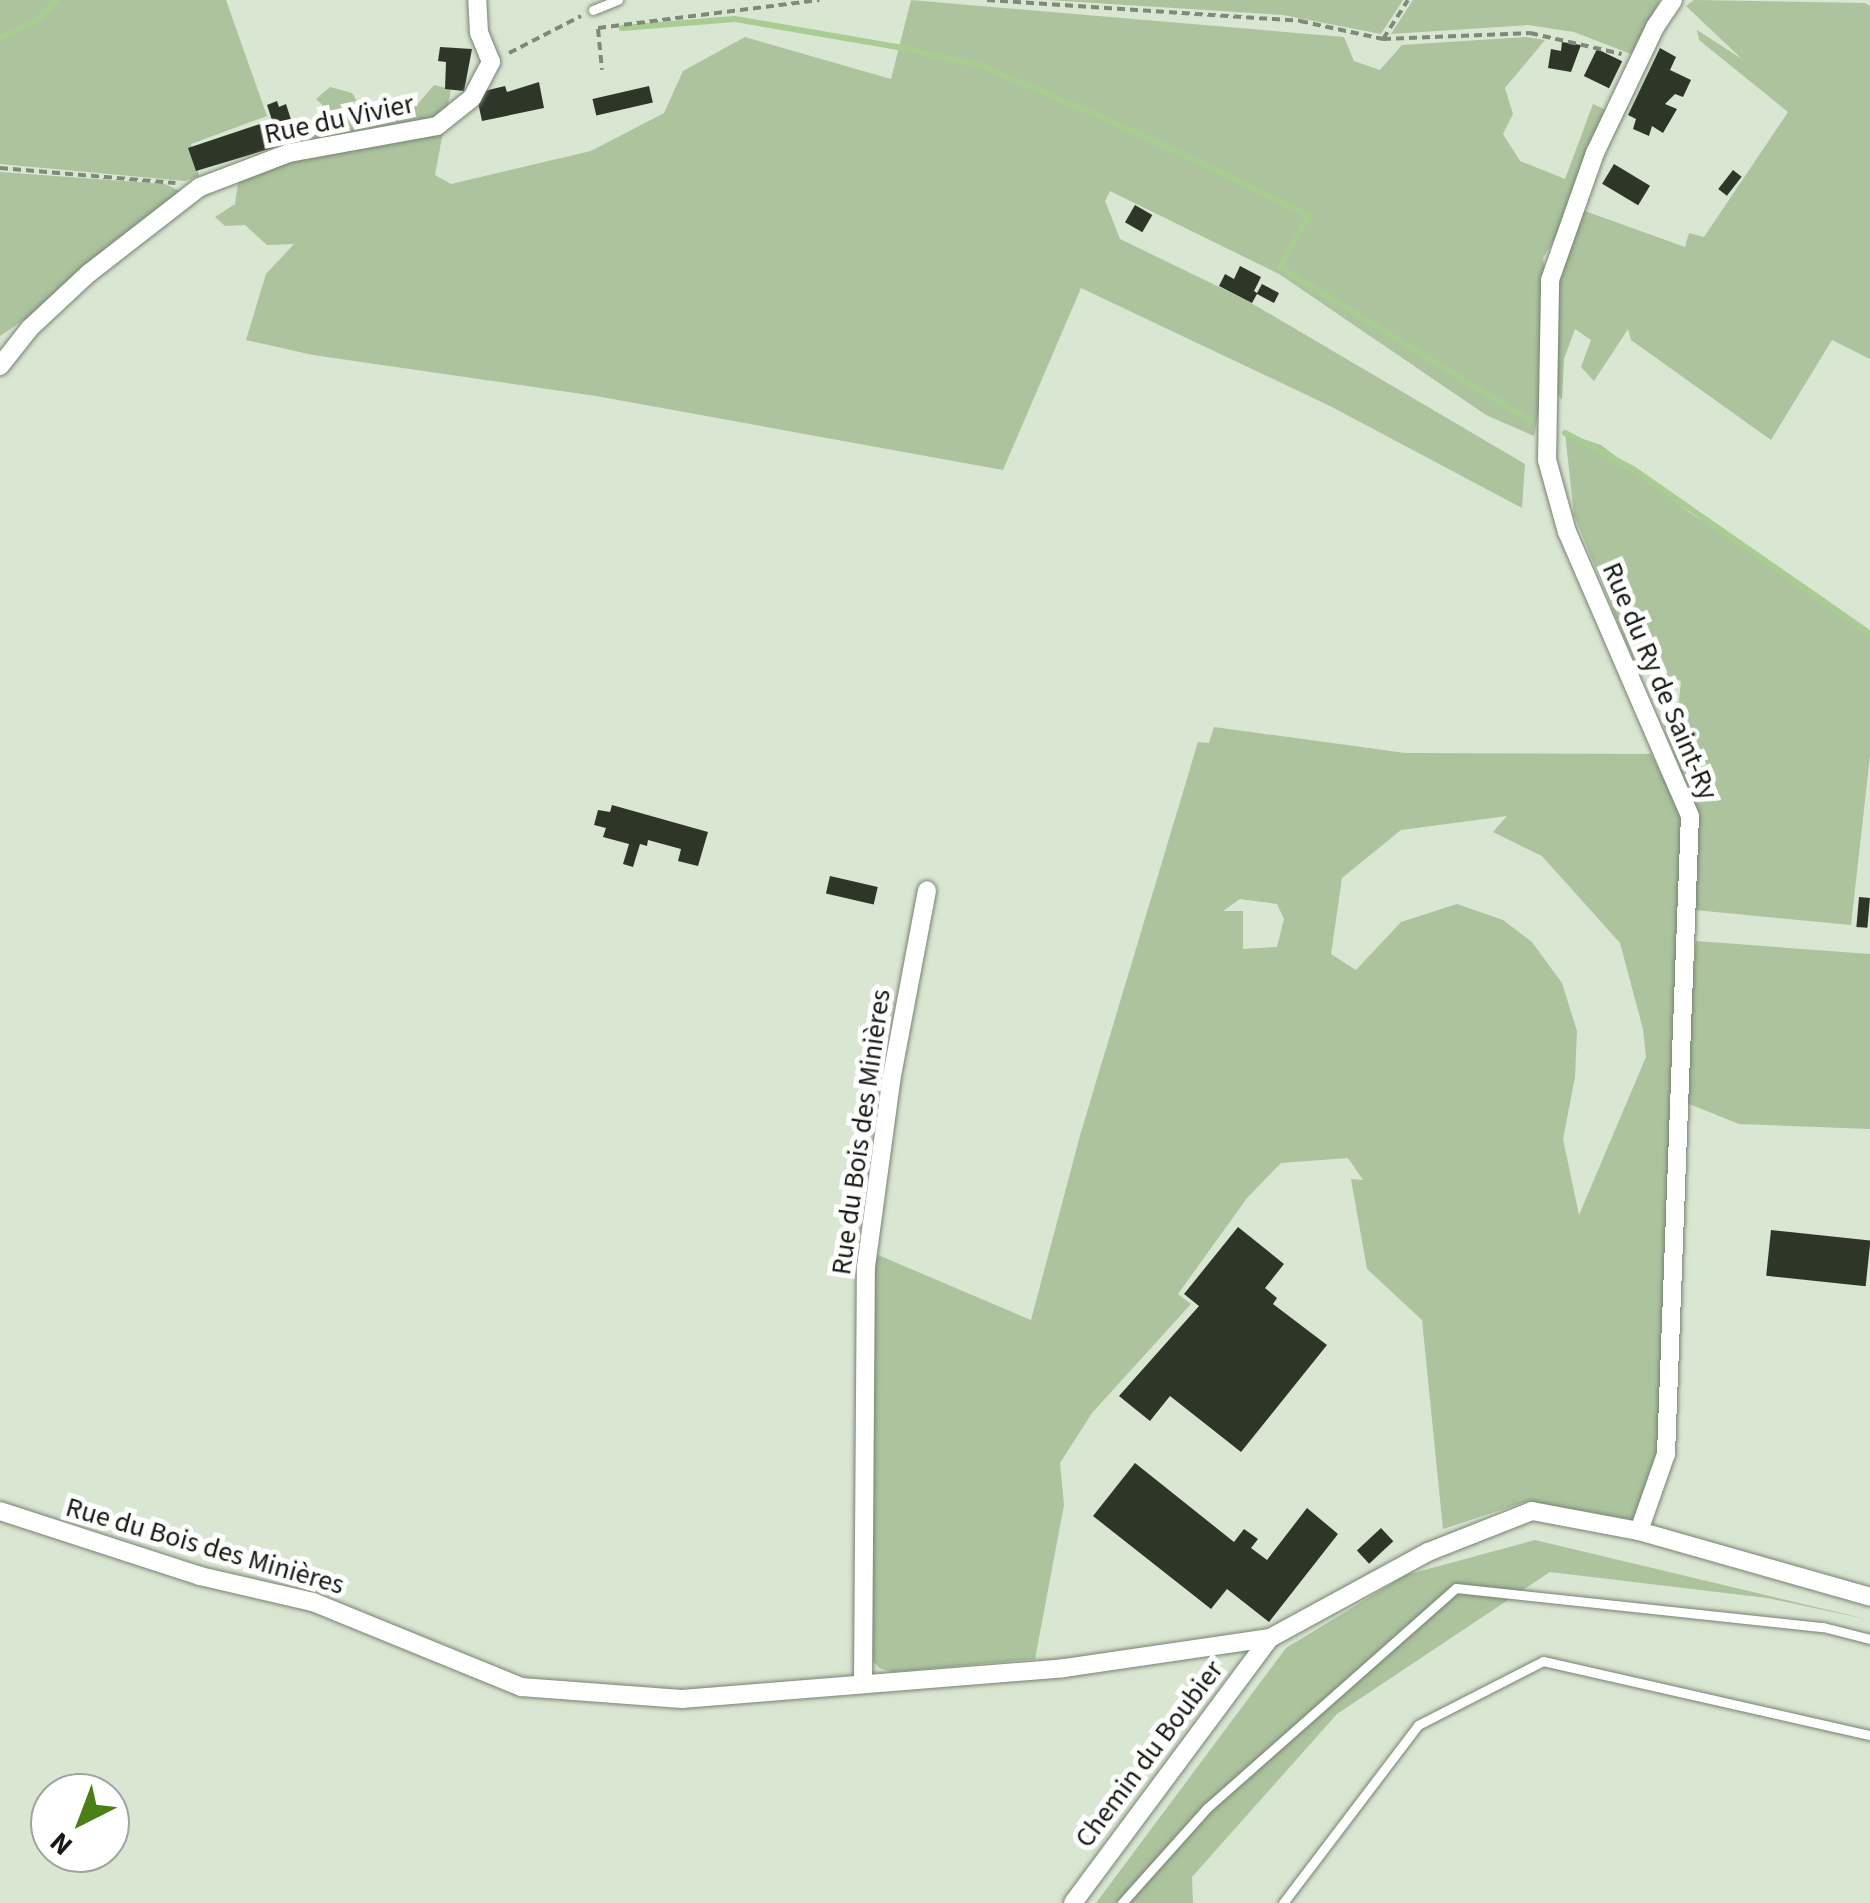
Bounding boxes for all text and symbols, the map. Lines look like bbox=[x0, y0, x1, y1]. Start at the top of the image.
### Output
street label: Rue du Vivier bbox=[261, 87, 417, 151]
street label: Rue du Ry de Saint-Ry bbox=[1595, 557, 1725, 805]
street label: Rue du Bois des Minières bbox=[824, 987, 898, 1277]
street label: Rue du Bois des Minières bbox=[62, 1490, 348, 1602]
street label: Chemin du Boubier bbox=[1068, 1654, 1230, 1854]
north arrow bbox=[30, 1773, 130, 1873]
text: N bbox=[41, 1823, 82, 1865]

